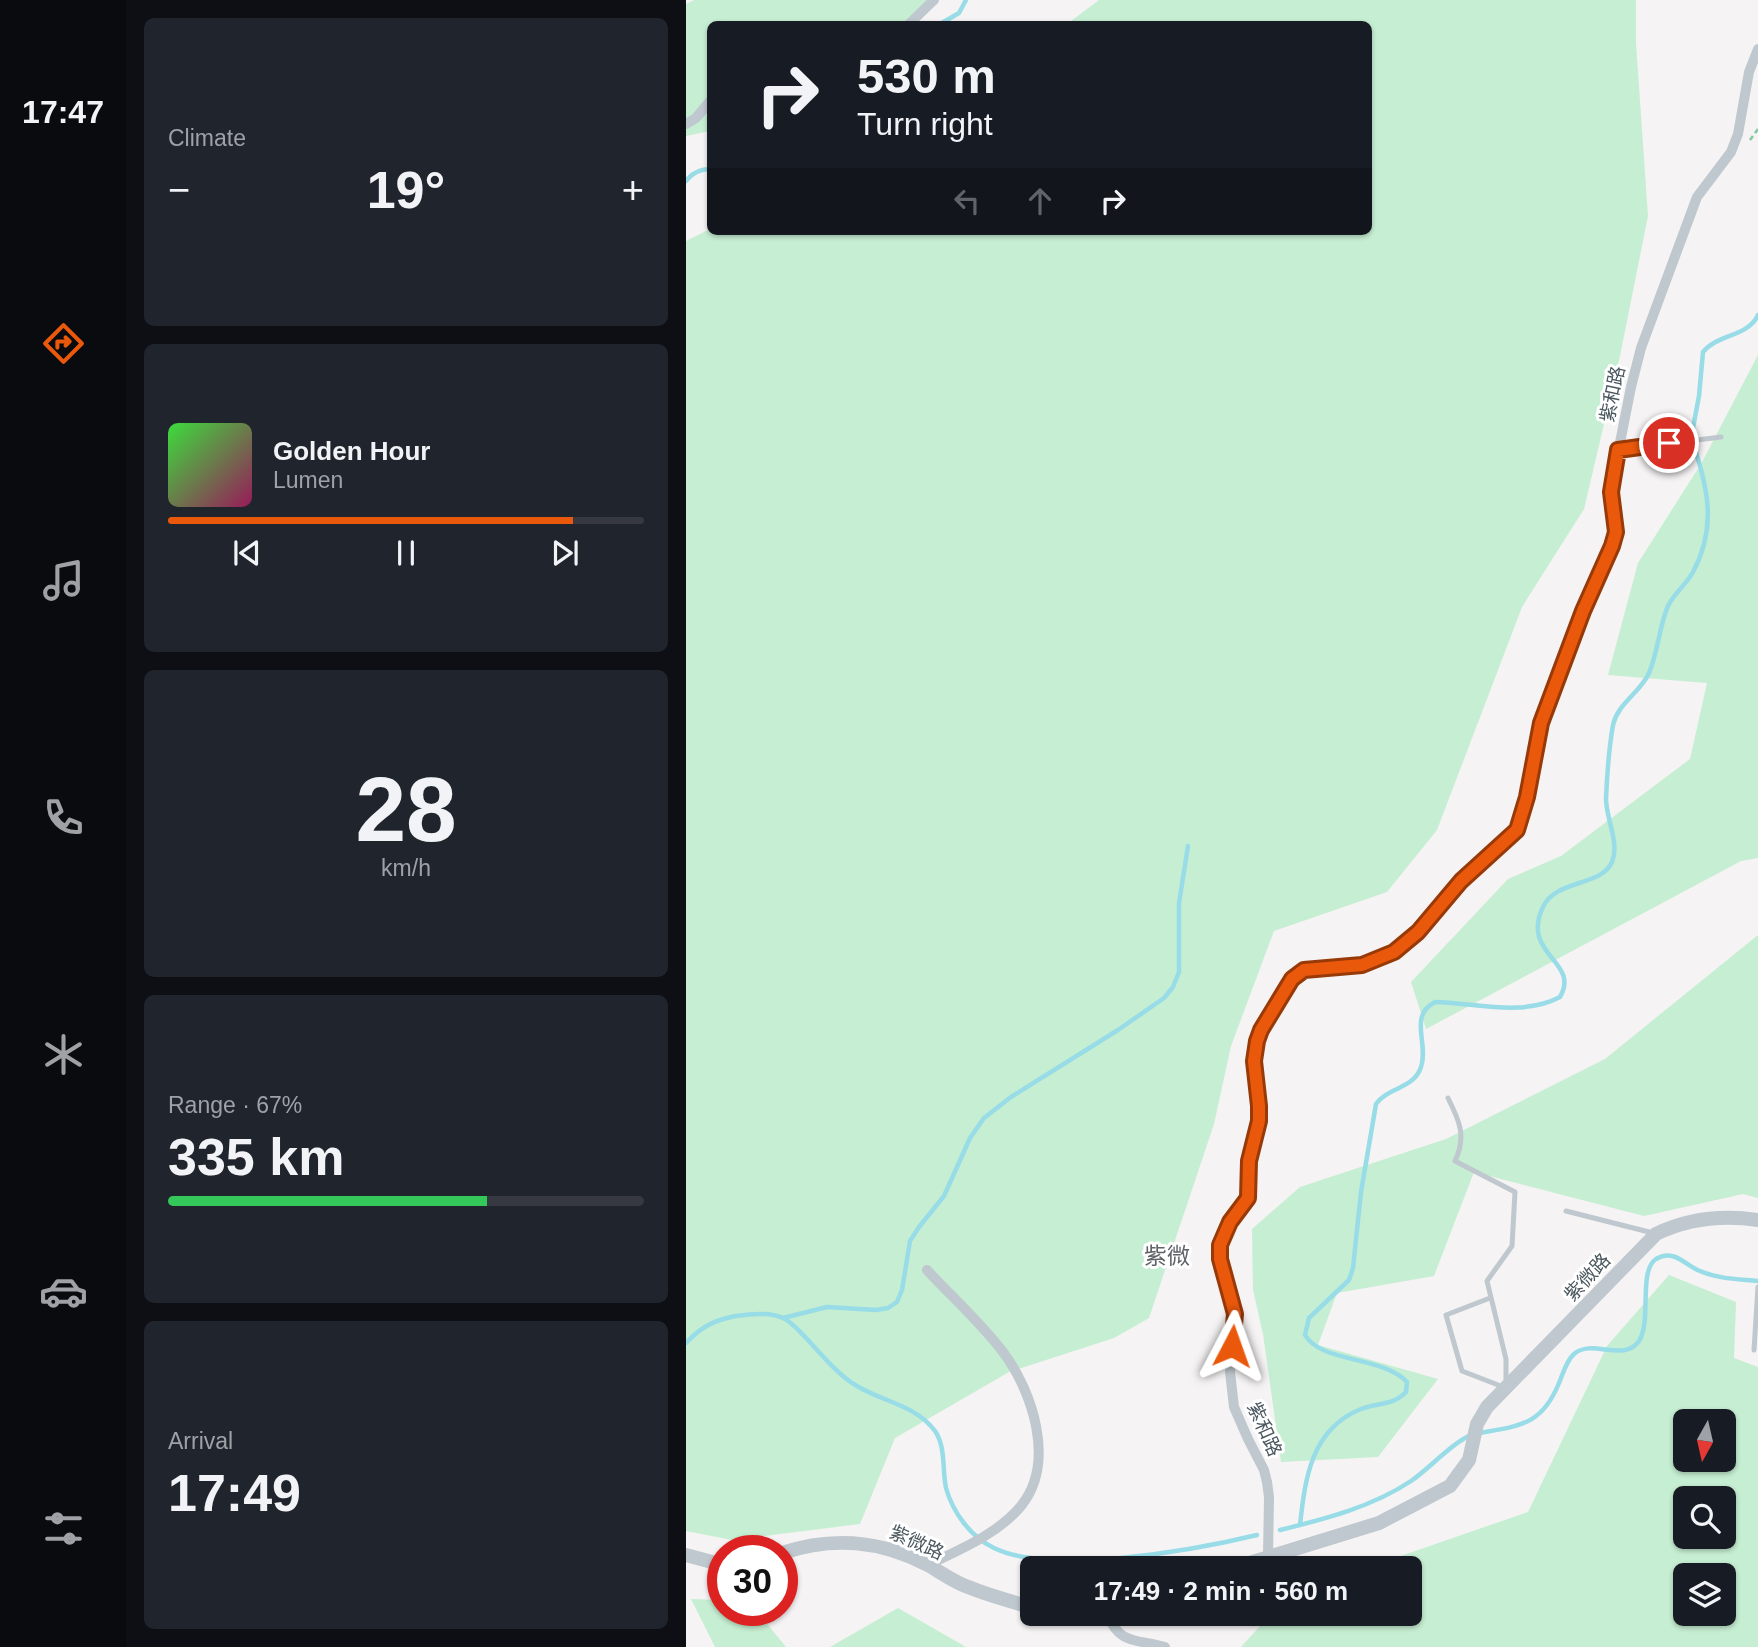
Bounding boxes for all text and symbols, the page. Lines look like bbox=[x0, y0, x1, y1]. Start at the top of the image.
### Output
icon: right bbox=[742, 49, 833, 140]
text: 530 m bbox=[857, 49, 996, 103]
text: 17:47 bbox=[22, 94, 104, 130]
text: Turn right bbox=[857, 106, 993, 142]
text: Climate bbox=[168, 125, 246, 151]
text: 19° bbox=[367, 161, 445, 219]
text: − bbox=[168, 169, 190, 211]
text: + bbox=[622, 169, 644, 211]
icon: left bbox=[948, 182, 986, 220]
icon: ahead bbox=[1021, 182, 1059, 220]
icon: right bbox=[1094, 182, 1132, 220]
icon: directions bbox=[39, 319, 88, 368]
street label: 紫和路 bbox=[1596, 364, 1629, 424]
pin bbox=[1639, 413, 1699, 473]
icon: arrive bbox=[1650, 424, 1688, 462]
text: Golden Hour bbox=[273, 436, 430, 466]
text: Lumen bbox=[273, 467, 343, 493]
icon: previous bbox=[228, 534, 266, 572]
icon: pause bbox=[387, 534, 425, 572]
icon: next bbox=[546, 534, 584, 572]
icon: music bbox=[39, 556, 88, 605]
text: 28 bbox=[355, 759, 457, 860]
icon: phone bbox=[39, 793, 88, 842]
text: km/h bbox=[381, 855, 431, 881]
icon: climate bbox=[39, 1030, 88, 1079]
text: Range · 67% bbox=[168, 1092, 302, 1118]
text: 335 km bbox=[168, 1128, 344, 1186]
district label: 紫微 bbox=[1144, 1243, 1190, 1269]
street label: 紫微路 bbox=[1560, 1249, 1614, 1305]
icon: car bbox=[39, 1267, 88, 1316]
position arrow bbox=[1195, 1309, 1269, 1383]
street label: 紫和路 bbox=[1243, 1399, 1286, 1460]
north arrow bbox=[1673, 1409, 1736, 1472]
map controls bbox=[1673, 1409, 1736, 1626]
text: Arrival bbox=[168, 1428, 233, 1454]
text: 17:49 bbox=[168, 1464, 301, 1522]
button: search bbox=[1673, 1486, 1736, 1549]
icon: filters bbox=[39, 1504, 88, 1553]
street label: 紫微路 bbox=[886, 1521, 947, 1564]
speed limit sign: 30 bbox=[707, 1535, 798, 1626]
button: layers bbox=[1673, 1563, 1736, 1626]
text: 17:49 · 2 min · 560 m bbox=[1094, 1576, 1348, 1606]

